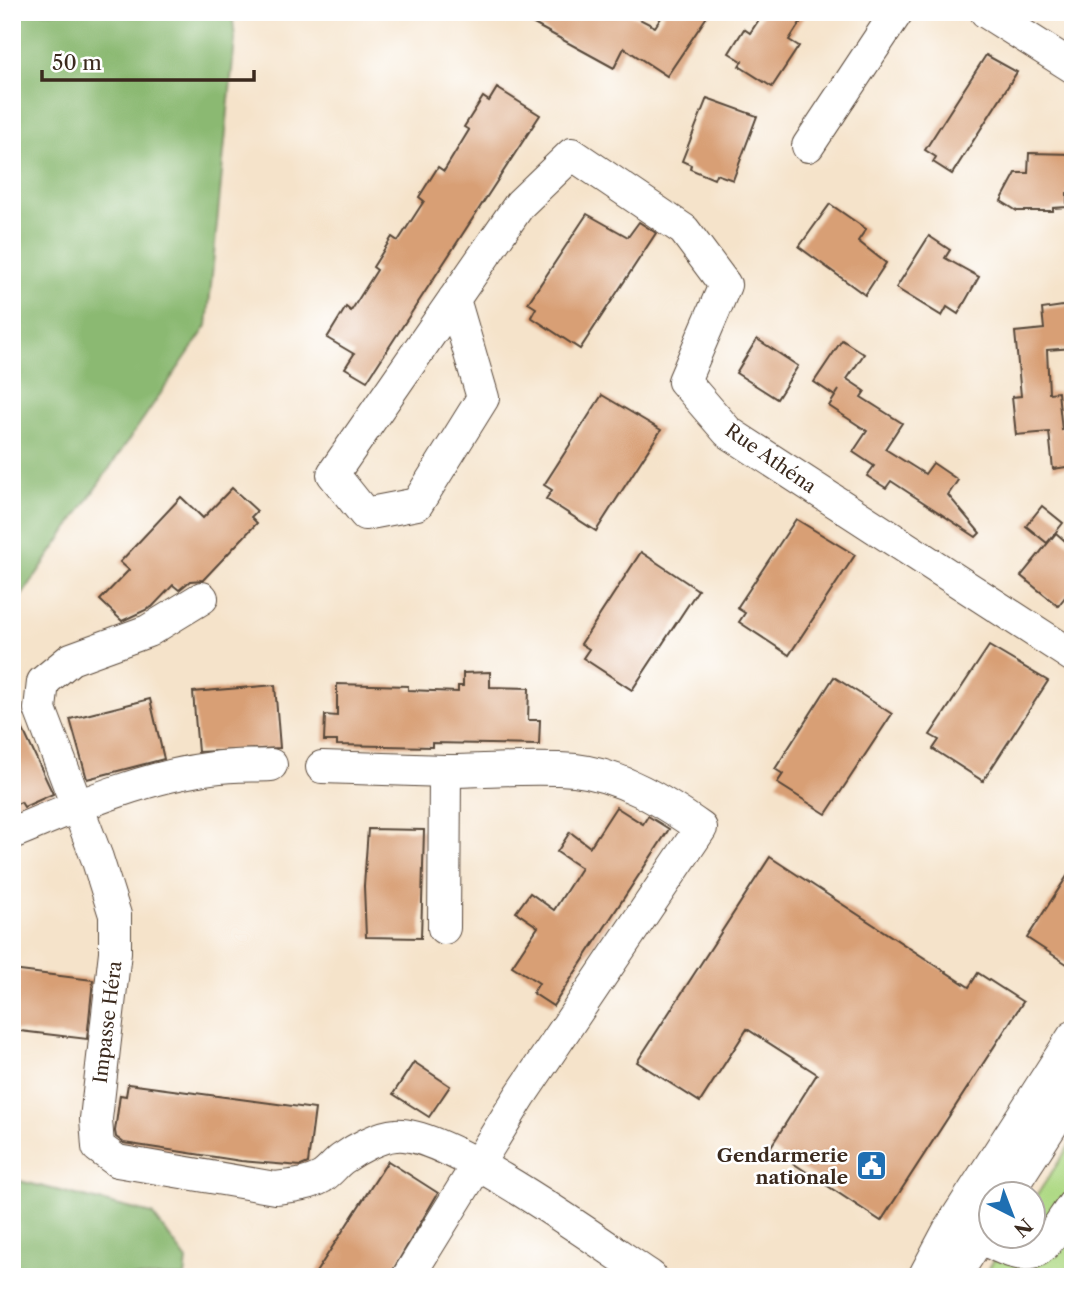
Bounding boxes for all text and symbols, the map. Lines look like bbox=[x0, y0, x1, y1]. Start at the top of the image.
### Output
scale bar bbox=[42, 38, 254, 82]
text: 50 m bbox=[52, 50, 102, 75]
street label: Rue Athéna bbox=[721, 419, 821, 498]
street label: Impasse Héra bbox=[89, 959, 126, 1085]
place label: Gendarmerie nationale bbox=[717, 1144, 848, 1189]
public building icon: Gendarmerie nationale bbox=[854, 1149, 888, 1183]
north arrow bbox=[976, 1180, 1046, 1250]
text: N bbox=[1009, 1213, 1037, 1241]

